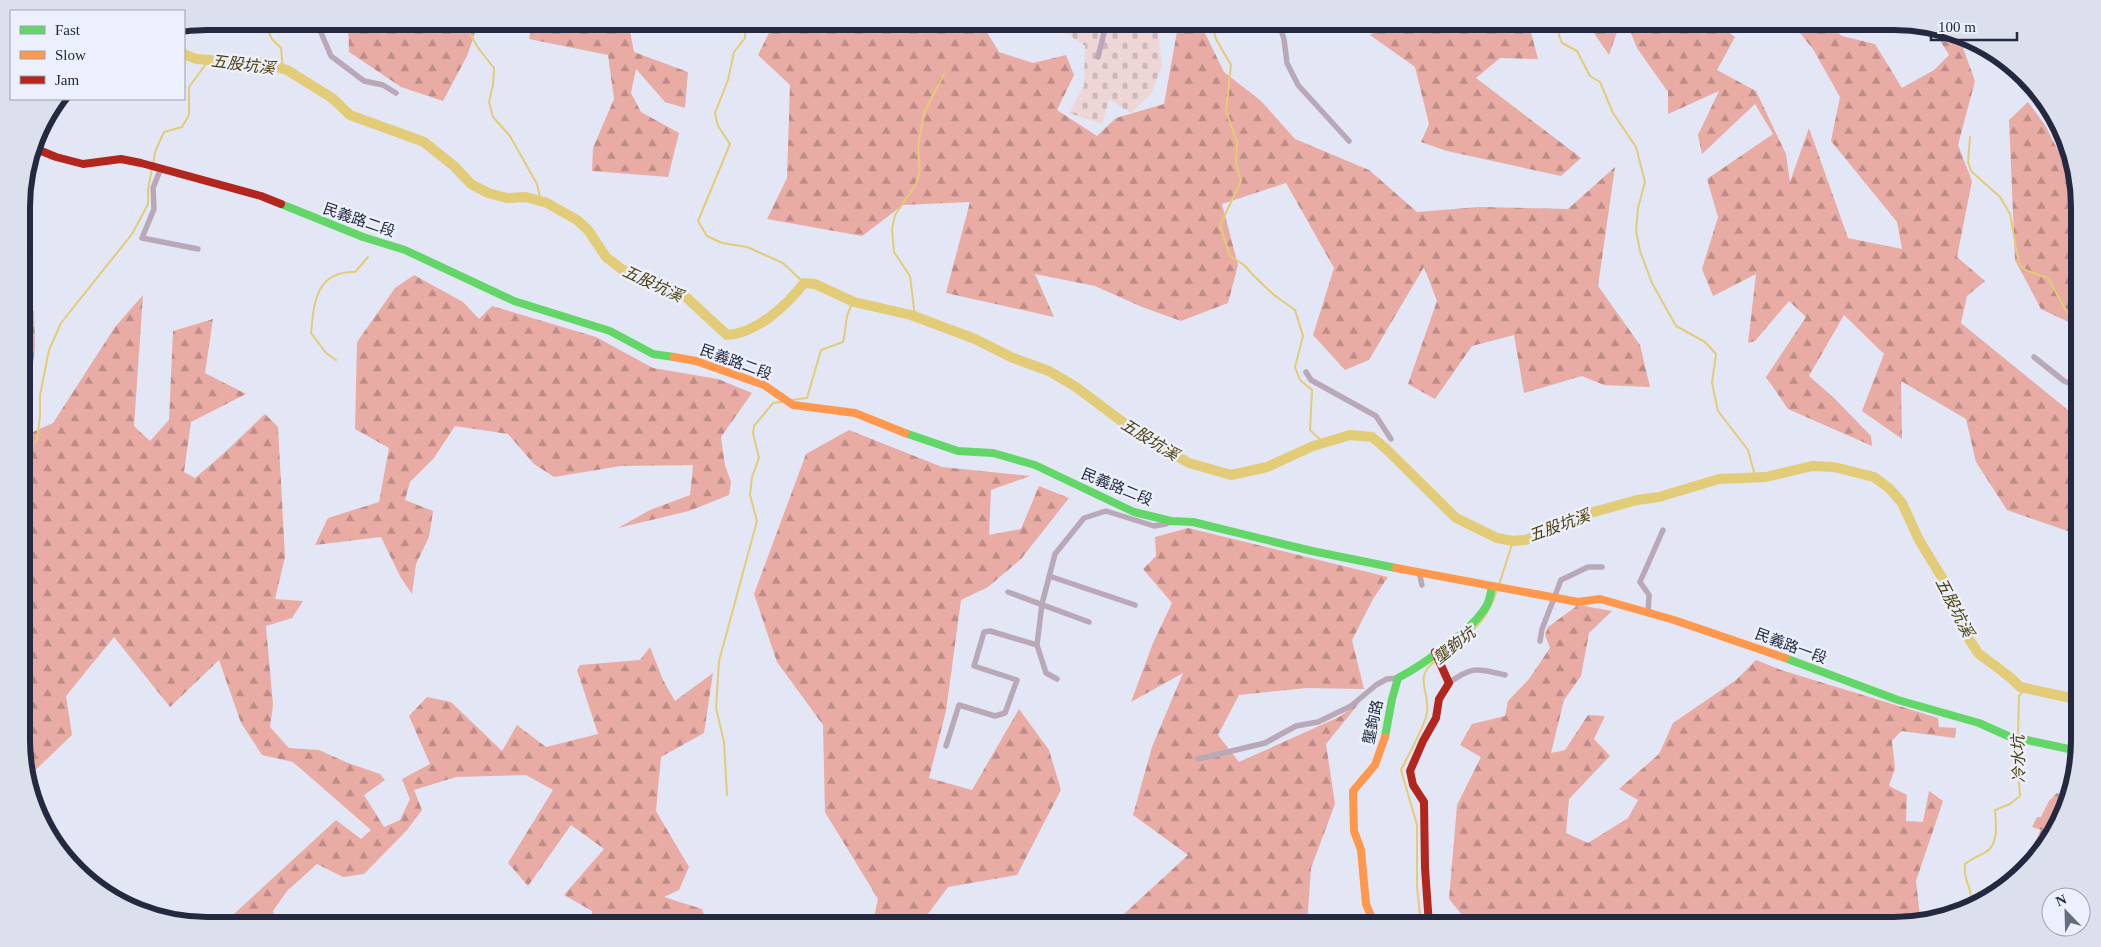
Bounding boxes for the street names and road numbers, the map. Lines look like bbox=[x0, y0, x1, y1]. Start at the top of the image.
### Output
street label: 民義路二段 bbox=[321, 200, 397, 240]
street label: 民義路二段 bbox=[698, 342, 774, 382]
street label: 民義路二段 bbox=[1079, 466, 1155, 508]
street label: 民義路一段 bbox=[1753, 626, 1829, 666]
street label: 壟鉤路 bbox=[1360, 698, 1386, 746]

